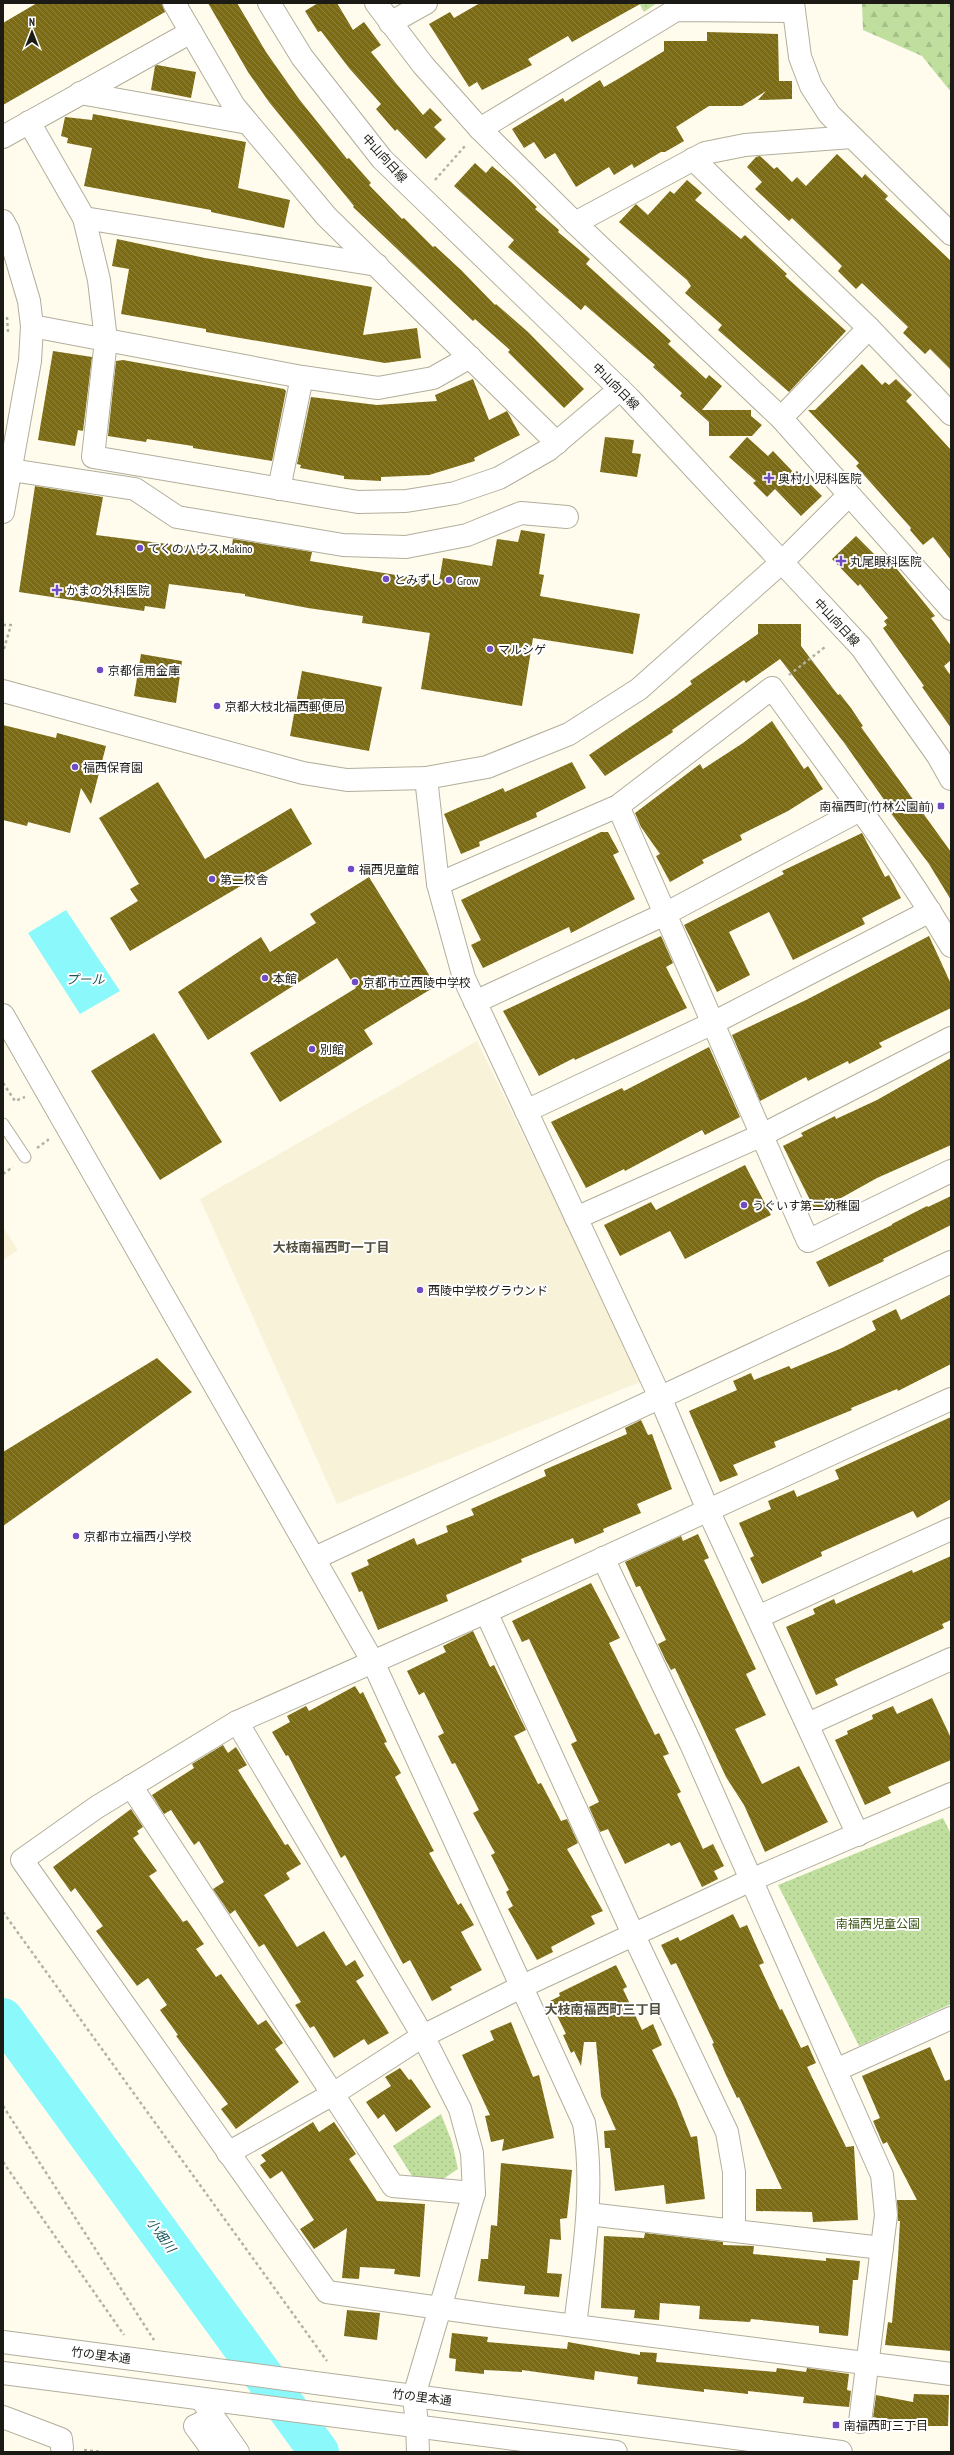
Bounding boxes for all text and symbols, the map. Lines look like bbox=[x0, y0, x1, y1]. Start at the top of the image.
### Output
north arrow bbox=[12, 12, 52, 52]
text: N bbox=[29, 15, 35, 29]
street label: 中山向日線 bbox=[359, 131, 411, 185]
street label: 中山向日線 bbox=[589, 359, 643, 413]
place label: 奥村小児科医院 bbox=[778, 471, 862, 486]
marker: 奥村小児科医院 bbox=[763, 472, 775, 484]
place label: てくのハウス Makino bbox=[148, 541, 252, 556]
marker: てくのハウス Makino bbox=[135, 543, 145, 553]
place label: 丸尾眼科医院 bbox=[850, 554, 922, 569]
marker: 丸尾眼科医院 bbox=[835, 555, 847, 567]
place label: とみずし bbox=[394, 572, 442, 587]
place label: Grow bbox=[457, 573, 479, 588]
marker: とみずし bbox=[381, 574, 391, 584]
marker: Grow bbox=[444, 575, 454, 585]
place label: かまの外科医院 bbox=[66, 583, 150, 598]
marker: かまの外科医院 bbox=[51, 584, 63, 596]
street label: 中山向日線 bbox=[811, 595, 863, 649]
place label: マルシゲ bbox=[498, 642, 546, 657]
marker: マルシゲ bbox=[485, 644, 495, 654]
place label: 京都信用金庫 bbox=[108, 663, 180, 678]
marker: 京都信用金庫 bbox=[95, 665, 105, 675]
place label: 京都大枝北福西郵便局 bbox=[225, 699, 345, 714]
marker: 京都大枝北福西郵便局 bbox=[212, 701, 222, 711]
place label: 福西保育園 bbox=[83, 760, 143, 775]
marker: 福西保育園 bbox=[70, 762, 80, 772]
place label: 南福西町(竹林公園前) bbox=[819, 799, 933, 814]
marker: 南福西町(竹林公園前) bbox=[936, 801, 946, 811]
place label: 福西児童館 bbox=[359, 862, 419, 877]
marker: 福西児童館 bbox=[346, 864, 356, 874]
place label: 第二校舎 bbox=[220, 872, 268, 887]
marker: 第二校舎 bbox=[207, 874, 217, 884]
water label: プール bbox=[65, 971, 105, 988]
place label: 本館 bbox=[273, 971, 297, 986]
marker: 本館 bbox=[260, 973, 270, 983]
place label: 京都市立西陵中学校 bbox=[363, 975, 471, 990]
marker: 京都市立西陵中学校 bbox=[350, 977, 360, 987]
place label: 別館 bbox=[320, 1042, 344, 1057]
marker: 別館 bbox=[307, 1044, 317, 1054]
place label: うぐいす第二幼稚園 bbox=[752, 1198, 860, 1213]
marker: うぐいす第二幼稚園 bbox=[739, 1200, 749, 1210]
district label: 大枝南福西町一丁目 bbox=[272, 1239, 390, 1256]
place label: 西陵中学校グラウンド bbox=[428, 1283, 548, 1298]
marker: 西陵中学校グラウンド bbox=[415, 1285, 425, 1295]
place label: 京都市立福西小学校 bbox=[84, 1529, 192, 1544]
marker: 京都市立福西小学校 bbox=[71, 1531, 81, 1541]
park label: 南福西児童公園 bbox=[836, 1916, 920, 1931]
district label: 大枝南福西町三丁目 bbox=[544, 2001, 662, 2018]
water label: 小畑川 bbox=[143, 2214, 181, 2257]
street label: 竹の里本通 bbox=[70, 2344, 132, 2366]
street label: 竹の里本通 bbox=[391, 2386, 453, 2408]
place label: 南福西町三丁目 bbox=[844, 2418, 928, 2433]
marker: 南福西町三丁目 bbox=[831, 2420, 841, 2430]

